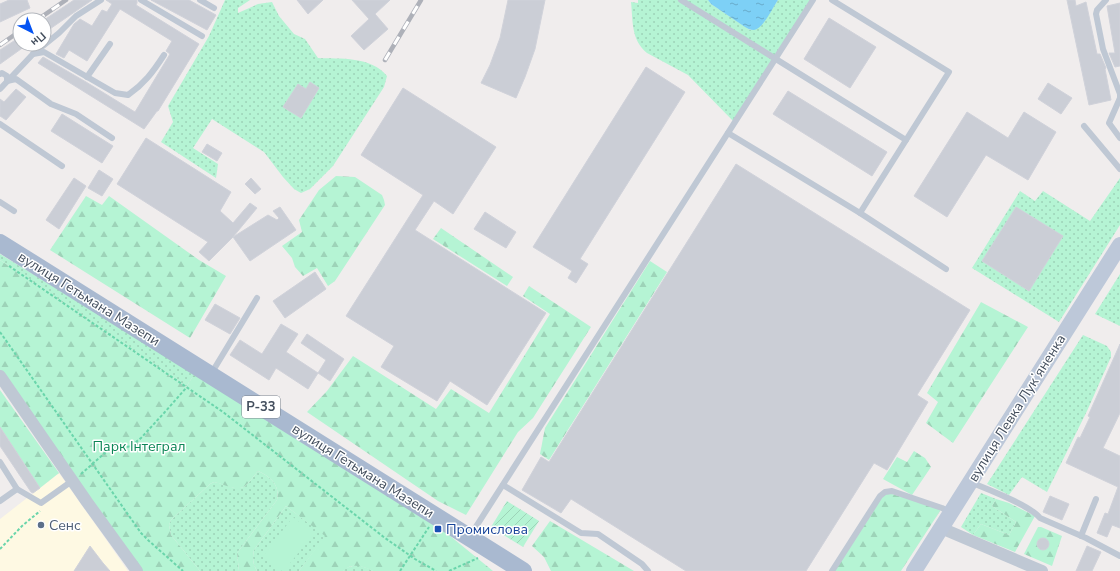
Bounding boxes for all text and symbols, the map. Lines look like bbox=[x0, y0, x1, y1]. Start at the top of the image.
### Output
north arrow bbox=[12, 12, 52, 52]
text: Пн bbox=[28, 28, 49, 50]
street label: вулиця Гетьмана Мазепи bbox=[14, 247, 164, 351]
street label: вулиця Левка Лукʼяненка bbox=[964, 331, 1070, 485]
road number: Р-33 bbox=[242, 396, 280, 418]
street label: вулиця Гетьмана Мазепи bbox=[288, 419, 438, 523]
park label: Парк Інтеграл bbox=[93, 437, 185, 456]
place label: Сенс bbox=[49, 516, 81, 535]
marker: Сенс bbox=[36, 520, 46, 530]
place label: Промислова bbox=[446, 520, 528, 539]
marker: Промислова bbox=[433, 524, 443, 534]

